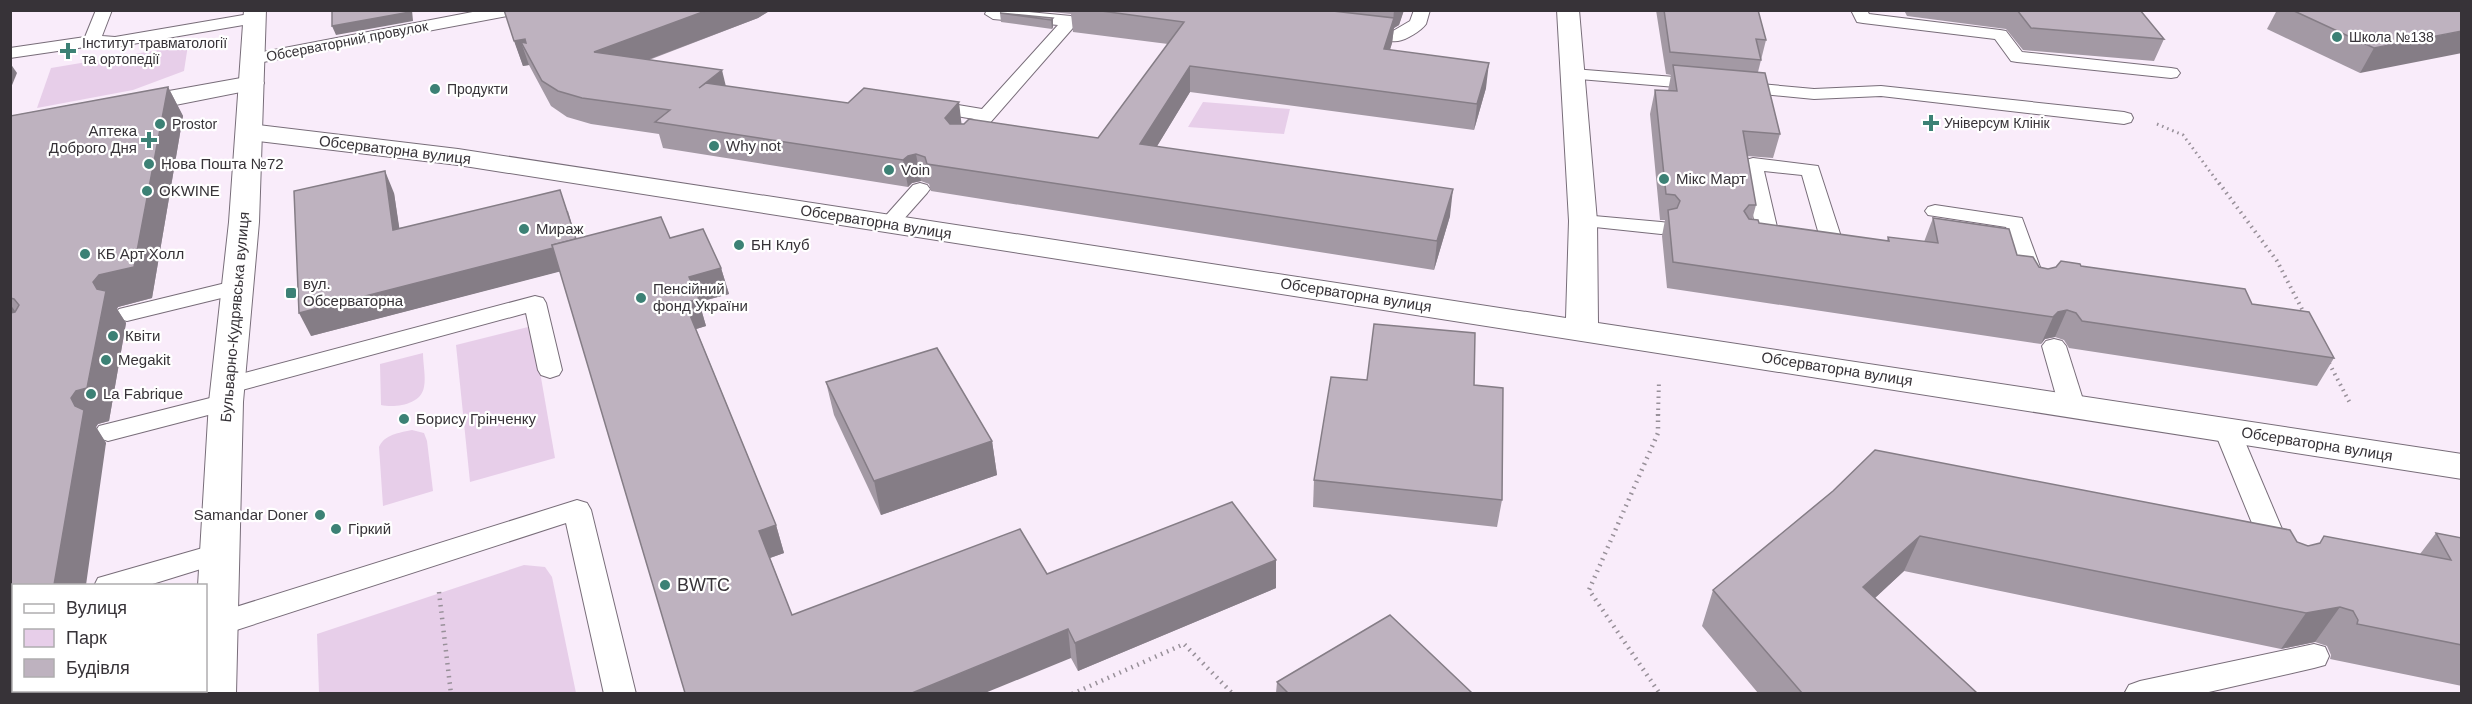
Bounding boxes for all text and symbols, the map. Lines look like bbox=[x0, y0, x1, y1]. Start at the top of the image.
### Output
street label: Обсерваторний провулок bbox=[265, 17, 430, 65]
place label: Школа №138 bbox=[2349, 29, 2434, 45]
marker: Школа №138 bbox=[2330, 30, 2344, 44]
place label: Інститут травматології та ортопедії bbox=[82, 35, 227, 67]
marker: Інститут травматології та ортопедії bbox=[59, 42, 77, 60]
place label: Продукти bbox=[447, 81, 508, 97]
marker: Продукти bbox=[428, 82, 442, 96]
marker: Універсум Клінік bbox=[1922, 114, 1940, 132]
place label: Універсум Клінік bbox=[1944, 115, 2051, 131]
place label: Prostor bbox=[172, 116, 217, 132]
marker: Prostor bbox=[153, 117, 167, 131]
place label: Аптека Доброго Дня bbox=[49, 122, 138, 156]
street label: Обсерваторна вулиця bbox=[318, 132, 472, 167]
marker: Аптека Доброго Дня bbox=[142, 133, 156, 147]
place label: Why not bbox=[726, 137, 782, 154]
marker: Why not bbox=[707, 139, 721, 153]
place label: Нова Пошта №72 bbox=[161, 155, 284, 172]
marker: Нова Пошта №72 bbox=[142, 157, 156, 171]
place label: Voin bbox=[901, 161, 930, 178]
marker: Voin bbox=[882, 163, 896, 177]
place label: Мікс Март bbox=[1676, 170, 1746, 187]
marker: Мікс Март bbox=[1657, 172, 1671, 186]
place label: OKWINE bbox=[159, 182, 220, 199]
marker: OKWINE bbox=[140, 184, 154, 198]
street label: Обсерваторна вулиця bbox=[799, 201, 953, 242]
street label: Бульварно-Кудрявська вулиця bbox=[217, 211, 252, 423]
place label: Мираж bbox=[536, 220, 584, 237]
marker: Мираж bbox=[517, 222, 531, 236]
place label: БН Клуб bbox=[751, 236, 810, 253]
marker: БН Клуб bbox=[732, 238, 746, 252]
place label: КБ Арт Холл bbox=[97, 245, 184, 262]
marker: КБ Арт Холл bbox=[78, 247, 92, 261]
street label: Обсерваторна вулиця bbox=[1279, 274, 1433, 315]
place label: вул. Обсерваторна bbox=[303, 275, 404, 309]
place label: Пенсійний фонд України bbox=[653, 280, 748, 314]
marker: вул. Обсерваторна bbox=[284, 286, 298, 300]
marker: Пенсійний фонд України bbox=[634, 291, 648, 305]
place label: Квіти bbox=[125, 327, 160, 344]
marker: Квіти bbox=[106, 329, 120, 343]
street label: Обсерваторна вулиця bbox=[1760, 348, 1914, 389]
place label: Megakit bbox=[118, 351, 171, 368]
marker: Megakit bbox=[99, 353, 113, 367]
place label: La Fabrique bbox=[103, 385, 183, 402]
marker: La Fabrique bbox=[84, 387, 98, 401]
place label: Борису Грінченку bbox=[416, 410, 536, 427]
marker: Борису Грінченку bbox=[397, 412, 411, 426]
street label: Обсерваторна вулиця bbox=[2240, 423, 2394, 464]
place label: Samandar Doner bbox=[194, 506, 308, 523]
marker: Samandar Doner bbox=[313, 508, 327, 522]
place label: Гіркий bbox=[348, 520, 391, 537]
marker: Гіркий bbox=[329, 522, 343, 536]
place label: BWTC bbox=[677, 575, 730, 595]
marker: BWTC bbox=[658, 578, 672, 592]
legend bbox=[12, 584, 207, 692]
text: Вулиця bbox=[66, 598, 127, 618]
text: Парк bbox=[66, 628, 107, 648]
text: Будівля bbox=[66, 658, 130, 678]

